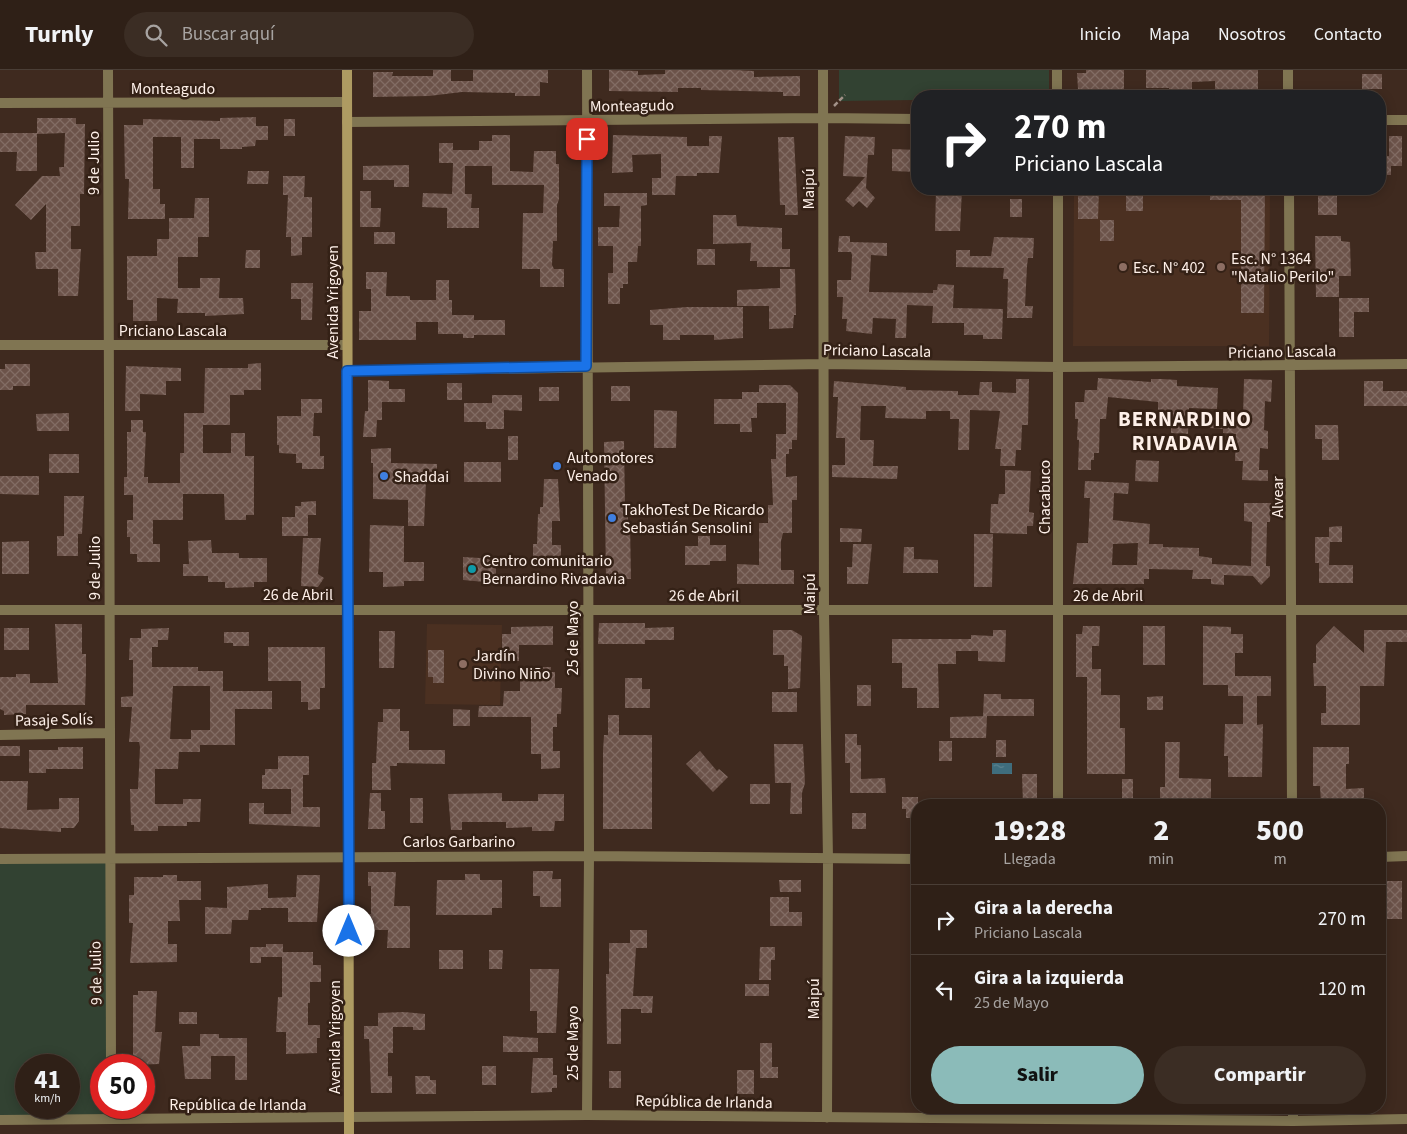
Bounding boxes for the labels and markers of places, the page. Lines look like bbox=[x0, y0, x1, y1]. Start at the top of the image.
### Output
pin bbox=[566, 118, 608, 160]
place label: Esc. N° 1364 "Natalio Perilo" bbox=[1231, 248, 1334, 288]
place label: Esc. N° 402 bbox=[1133, 257, 1205, 279]
marker: Esc. N° 402 bbox=[1117, 261, 1129, 273]
marker: Esc. N° 1364 "Natalio Perilo" bbox=[1215, 261, 1227, 273]
place label: Automotores Venado bbox=[567, 447, 654, 487]
marker: Automotores Venado bbox=[551, 460, 563, 472]
place label: Shaddai bbox=[394, 466, 449, 488]
marker: Shaddai bbox=[378, 470, 390, 482]
place label: TakhoTest De Ricardo Sebastián Sensolini bbox=[622, 499, 764, 539]
marker: TakhoTest De Ricardo Sebastián Sensolini bbox=[606, 512, 618, 524]
place label: Centro comunitario Bernardino Rivadavia bbox=[482, 550, 625, 590]
marker: Centro comunitario Bernardino Rivadavia bbox=[466, 563, 478, 575]
place label: Jardín Divino Niño bbox=[473, 645, 551, 685]
marker: Jardín Divino Niño bbox=[457, 658, 469, 670]

